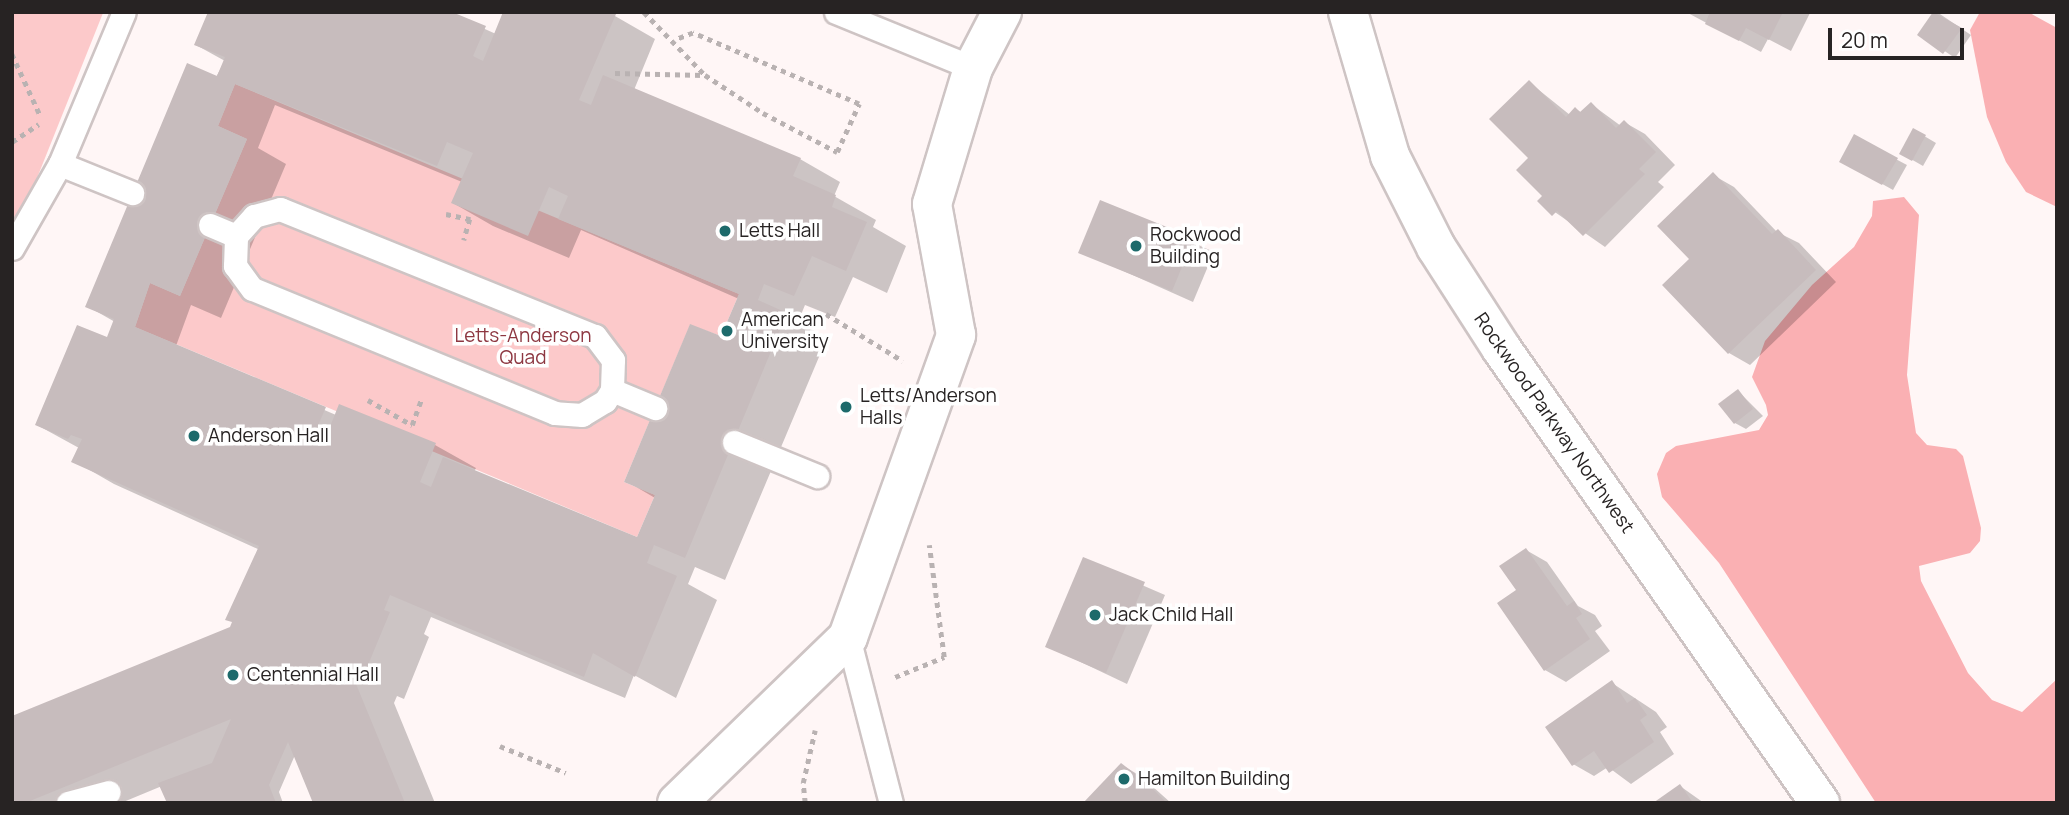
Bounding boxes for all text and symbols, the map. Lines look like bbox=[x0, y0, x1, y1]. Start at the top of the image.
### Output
scale bar bbox=[1831, 14, 1968, 58]
text: 20 m bbox=[1841, 26, 1888, 54]
place label: Letts Hall bbox=[739, 220, 820, 242]
marker: Letts Hall bbox=[717, 223, 733, 239]
place label: Rockwood Building bbox=[1150, 224, 1241, 268]
marker: Rockwood Building bbox=[1128, 238, 1144, 254]
place label: American University bbox=[741, 309, 829, 353]
street label: Rockwood Parkway Northwest bbox=[1469, 309, 1639, 537]
marker: American University bbox=[719, 323, 735, 339]
park label: Letts-Anderson Quad bbox=[454, 325, 592, 369]
place label: Letts/Anderson Halls bbox=[860, 385, 997, 429]
marker: Letts/Anderson Halls bbox=[838, 399, 854, 415]
place label: Anderson Hall bbox=[208, 425, 329, 447]
marker: Anderson Hall bbox=[186, 428, 202, 444]
place label: Jack Child Hall bbox=[1109, 604, 1233, 626]
marker: Jack Child Hall bbox=[1087, 607, 1103, 623]
place label: Centennial Hall bbox=[247, 664, 379, 686]
marker: Centennial Hall bbox=[225, 667, 241, 683]
place label: Hamilton Building bbox=[1138, 768, 1290, 790]
marker: Hamilton Building bbox=[1116, 771, 1132, 787]

